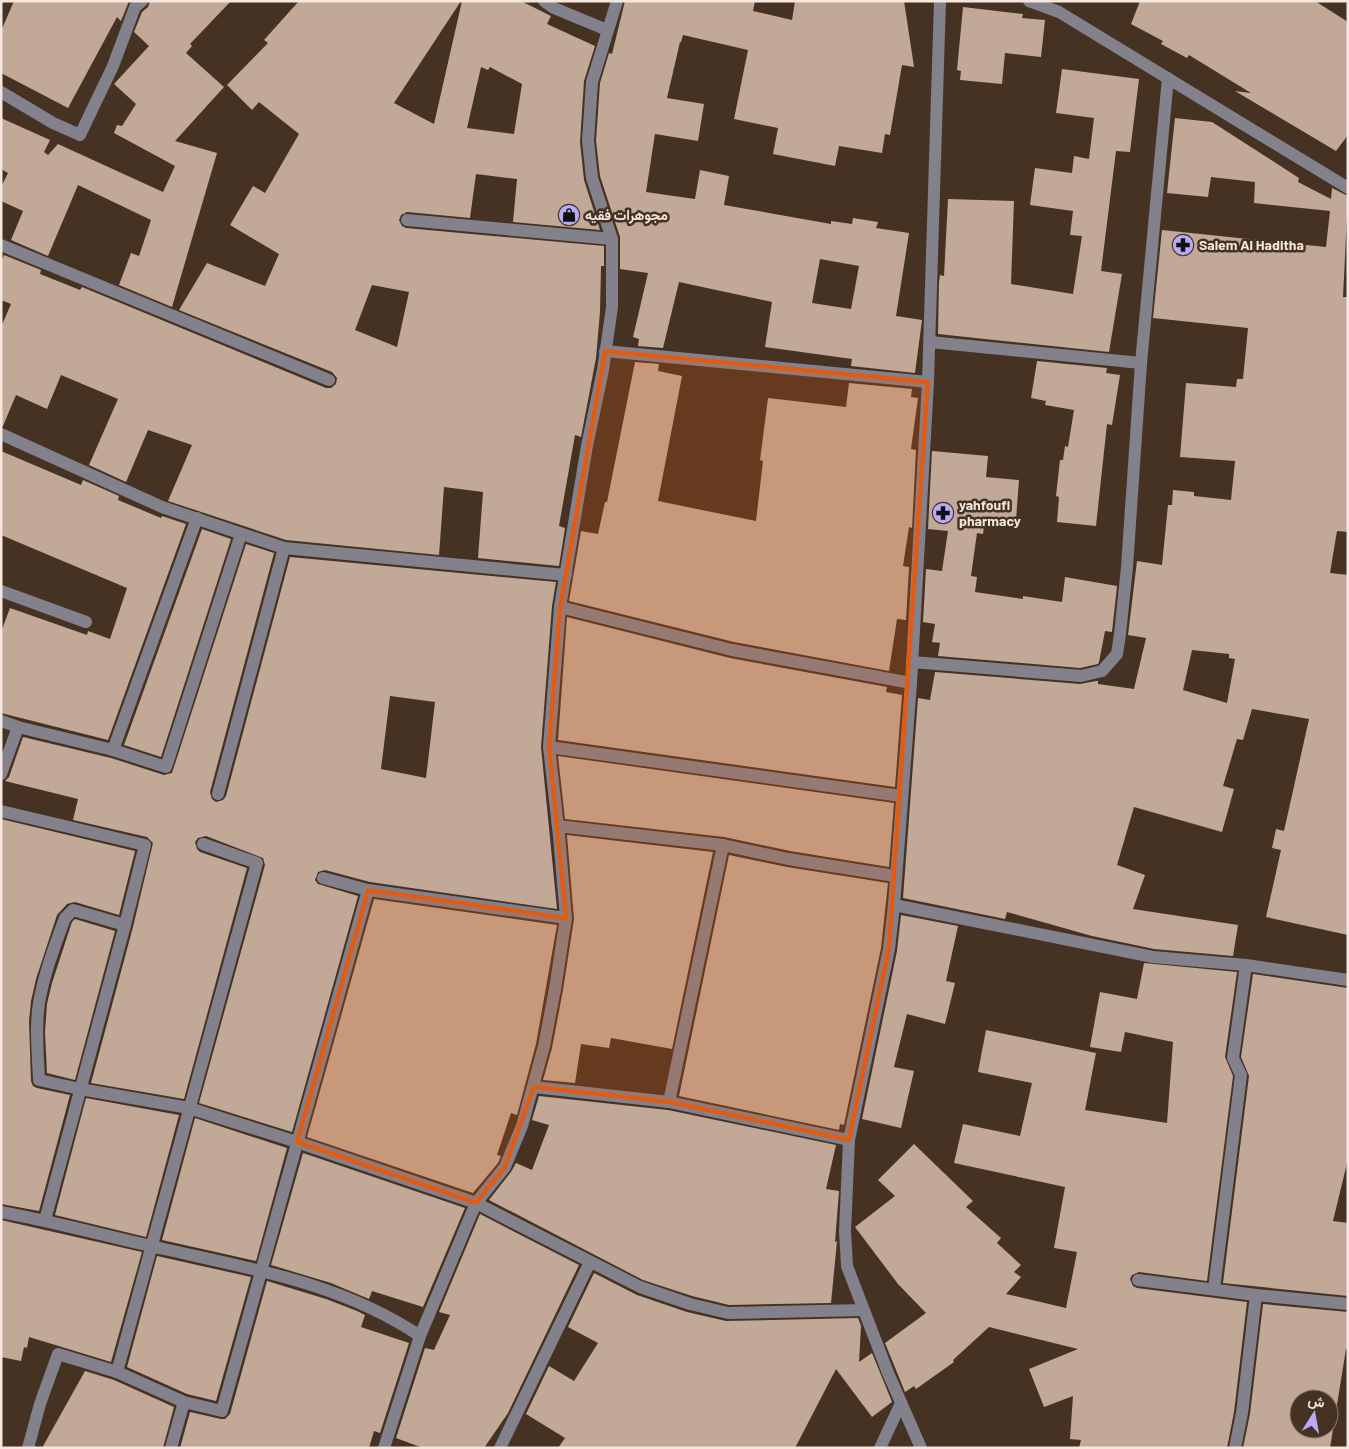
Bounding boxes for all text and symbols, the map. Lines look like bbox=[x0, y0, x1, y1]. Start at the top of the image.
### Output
shop icon: مجوهرات فقيه bbox=[557, 203, 581, 227]
place label: مجوهرات فقيه bbox=[585, 206, 668, 224]
pharmacy icon: Salem Al Haditha bbox=[1171, 233, 1195, 257]
place label: Salem Al Haditha bbox=[1199, 236, 1304, 253]
place label: yahfoufi pharmacy bbox=[959, 496, 1021, 529]
pharmacy icon: yahfoufi pharmacy bbox=[931, 501, 955, 525]
north arrow bbox=[1289, 1389, 1339, 1439]
text: ش bbox=[1307, 1391, 1327, 1412]

